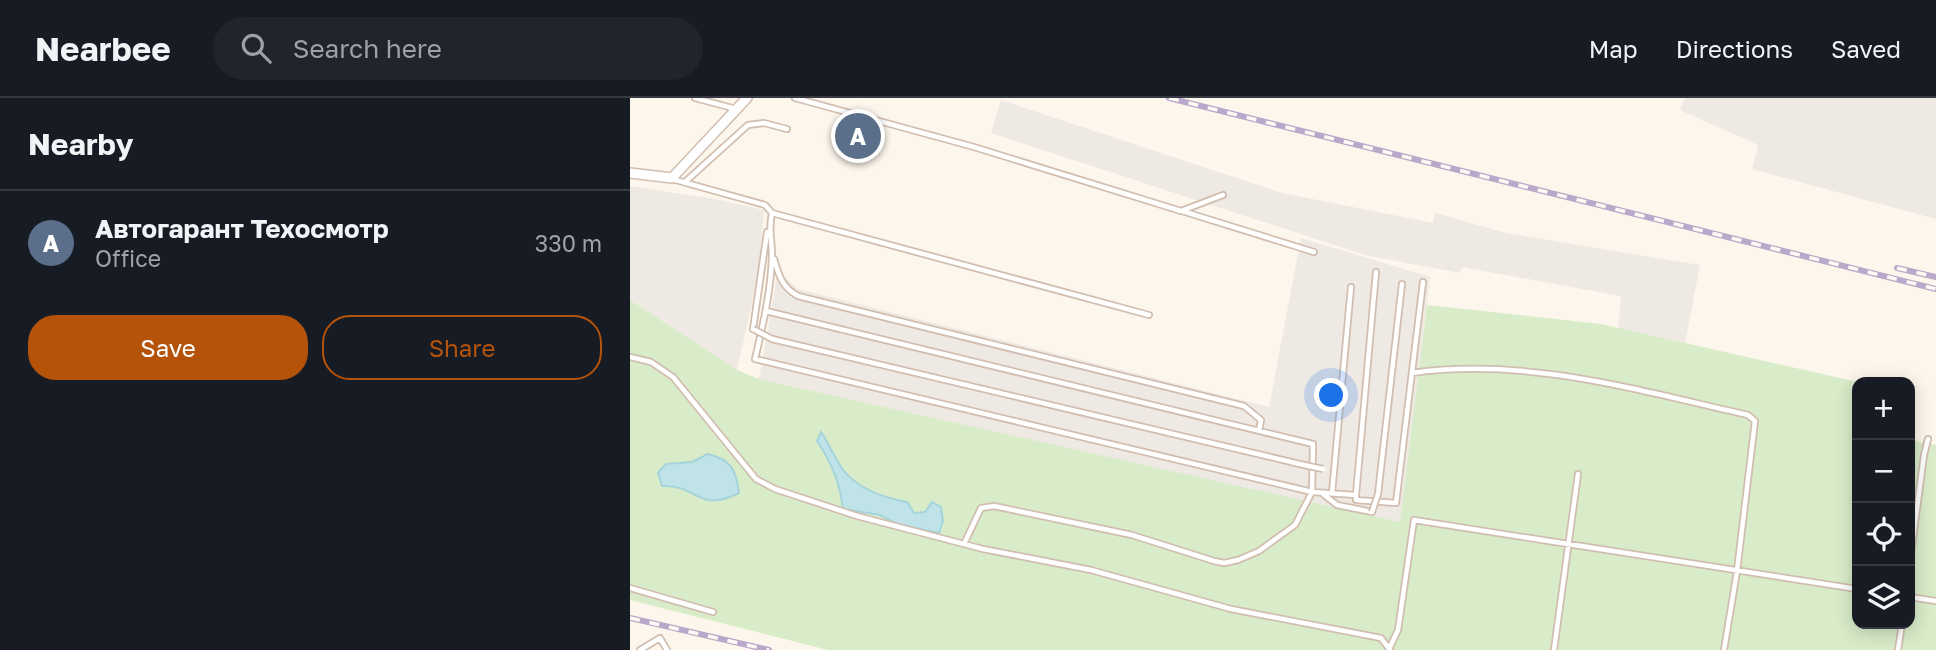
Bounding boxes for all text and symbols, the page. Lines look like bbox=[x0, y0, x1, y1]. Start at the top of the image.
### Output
search box bbox=[213, 17, 703, 80]
text: Nearbee bbox=[35, 29, 171, 68]
icon: search bbox=[237, 29, 275, 67]
text: Search here bbox=[293, 33, 442, 64]
text: Map bbox=[1589, 34, 1638, 63]
text: Directions bbox=[1676, 34, 1793, 63]
text: Saved bbox=[1831, 34, 1901, 63]
pin: A bbox=[835, 110, 881, 162]
text: Nearby bbox=[28, 126, 133, 162]
text: Автогарант Техосмотр bbox=[95, 213, 389, 244]
text: A bbox=[43, 229, 59, 257]
text: 330 m bbox=[535, 229, 602, 257]
text: Office bbox=[95, 244, 161, 272]
button: Save bbox=[28, 315, 308, 380]
button: Share bbox=[322, 315, 602, 380]
map controls bbox=[1852, 377, 1915, 629]
button: + bbox=[1852, 377, 1915, 440]
your location bbox=[1314, 378, 1348, 412]
button: − bbox=[1852, 440, 1915, 503]
button: locate bbox=[1852, 503, 1915, 566]
button: layers bbox=[1852, 566, 1915, 629]

